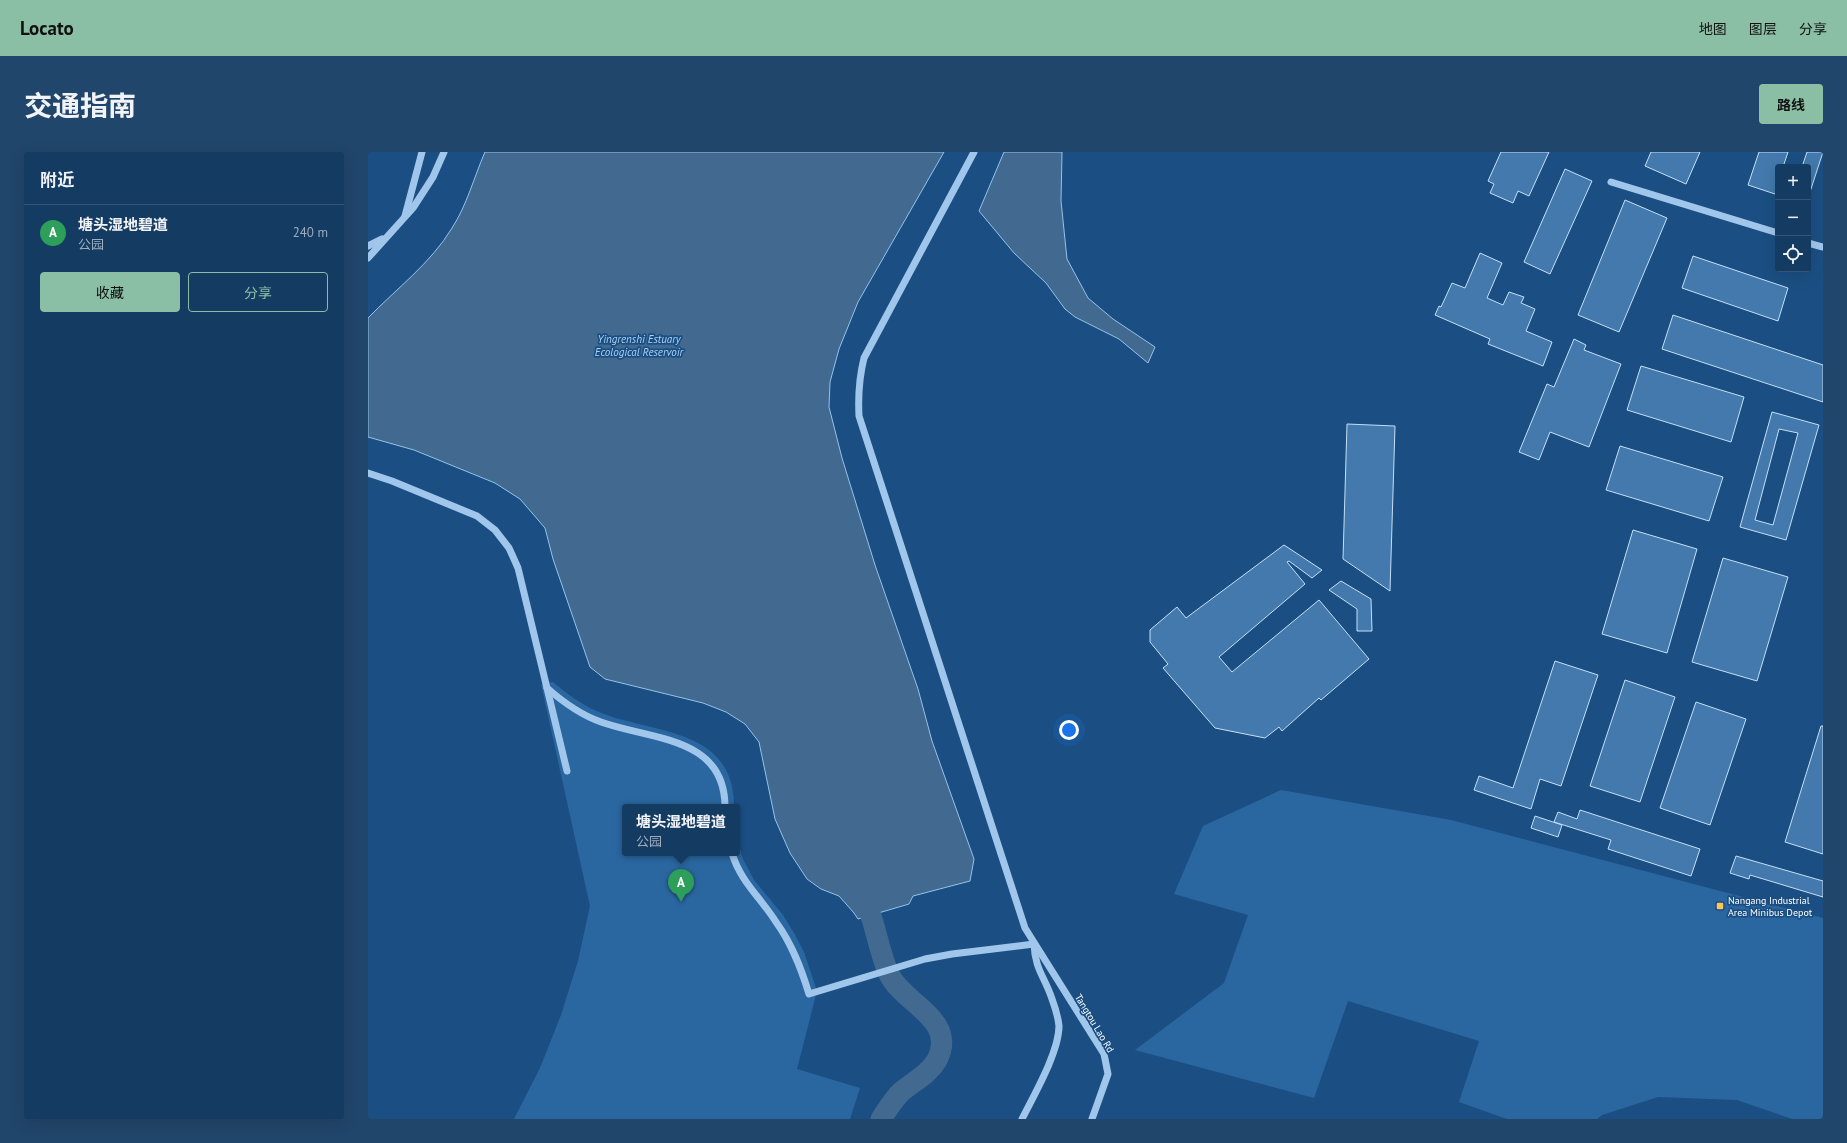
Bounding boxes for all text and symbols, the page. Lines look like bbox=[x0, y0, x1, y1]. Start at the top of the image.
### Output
text: Locato bbox=[20, 16, 74, 40]
text: 地图 bbox=[1699, 20, 1727, 38]
text: 图层 bbox=[1749, 20, 1777, 38]
text: 分享 bbox=[1799, 20, 1827, 38]
button: 路线 bbox=[1759, 84, 1823, 124]
text: 交通指南 bbox=[24, 87, 136, 124]
map controls bbox=[1775, 164, 1811, 272]
button: + bbox=[1775, 164, 1811, 200]
text: 附近 bbox=[40, 169, 74, 191]
button: − bbox=[1775, 200, 1811, 236]
text: 塘头湿地碧道 bbox=[78, 215, 168, 234]
text: A bbox=[49, 224, 57, 241]
text: 240 m bbox=[293, 224, 328, 241]
text: 公园 bbox=[78, 236, 104, 253]
button: locate bbox=[1775, 236, 1811, 272]
button: 收藏 bbox=[40, 272, 180, 312]
button: 分享 bbox=[188, 272, 328, 312]
water label: Yingrenshi Estuary Ecological Reservoir bbox=[595, 332, 685, 359]
your location bbox=[1059, 720, 1079, 740]
popup bbox=[622, 804, 740, 856]
text: 塘头湿地碧道 bbox=[636, 812, 726, 831]
text: 公园 bbox=[636, 833, 662, 850]
pin: A bbox=[668, 869, 694, 902]
place label: Nangang Industrial Area Minibus Depot bbox=[1728, 894, 1813, 919]
marker: Nangang Industrial Area Minibus Depot bbox=[1715, 901, 1725, 911]
street label: Tangtou Lao Rd bbox=[1072, 991, 1117, 1055]

